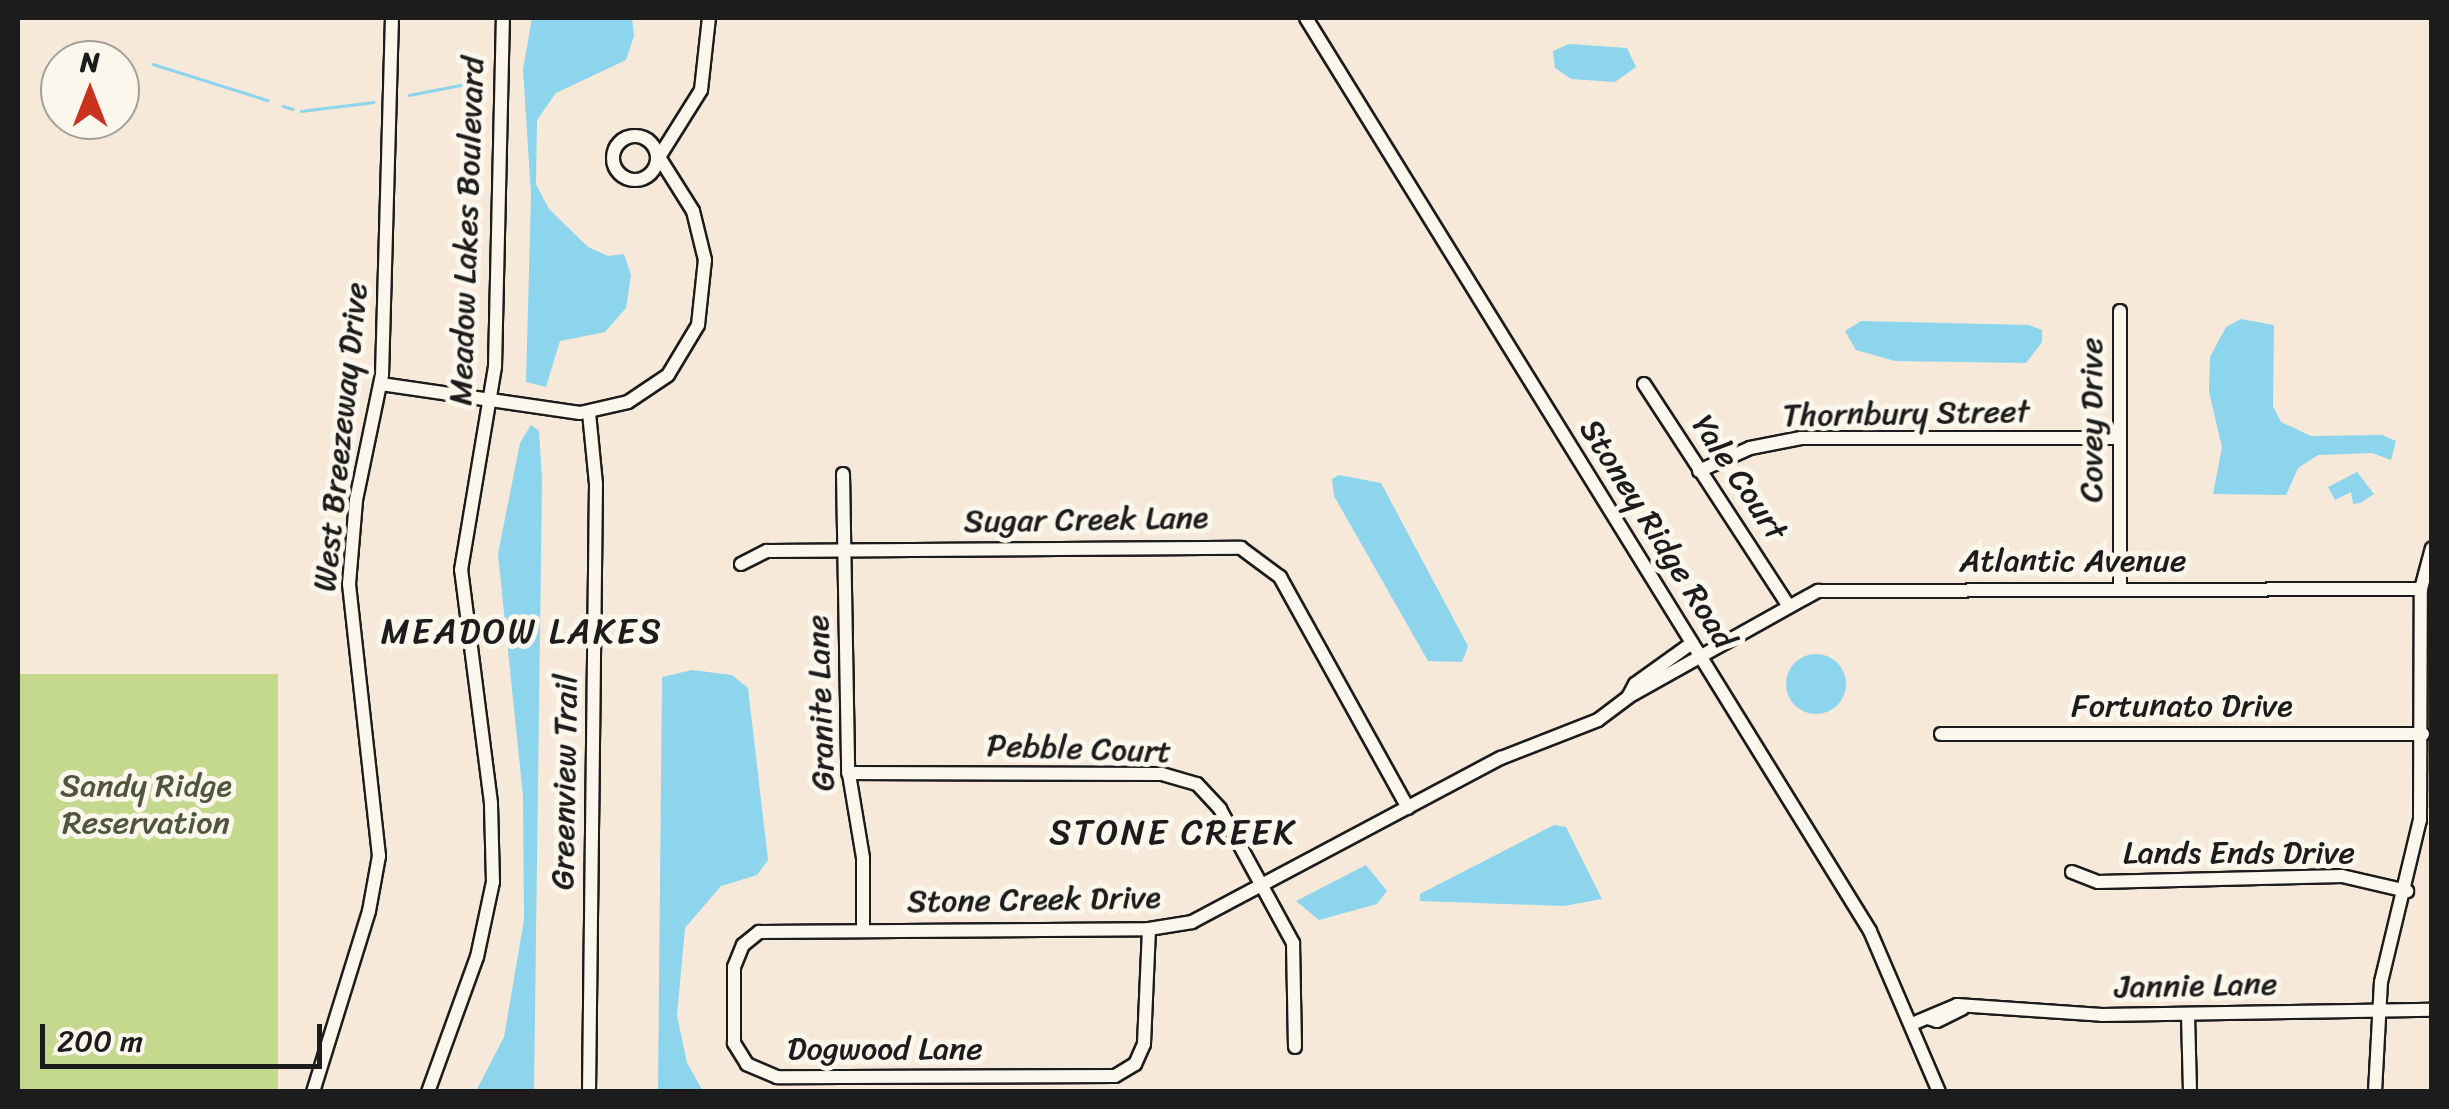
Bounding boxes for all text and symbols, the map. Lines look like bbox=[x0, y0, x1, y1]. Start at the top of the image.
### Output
text: N bbox=[80, 37, 100, 86]
north arrow bbox=[40, 40, 140, 140]
street label: Meadow Lakes Boulevard bbox=[442, 56, 492, 406]
street label: West Breezeway Drive bbox=[306, 281, 376, 593]
street label: Covey Drive bbox=[2073, 338, 2111, 502]
street label: Thornbury Street bbox=[1782, 393, 2030, 435]
street label: Yale Court bbox=[1683, 407, 1795, 549]
street label: Stoney Ridge Road bbox=[1571, 412, 1743, 656]
street label: Sugar Creek Lane bbox=[962, 499, 1210, 541]
street label: Atlantic Avenue bbox=[1960, 542, 2186, 580]
district label: MEADOW LAKES bbox=[382, 610, 662, 652]
street label: Granite Lane bbox=[799, 614, 843, 792]
street label: Greenview Trail bbox=[544, 674, 586, 890]
street label: Fortunato Drive bbox=[2071, 687, 2293, 725]
street label: Pebble Court bbox=[986, 727, 1172, 771]
park label: Sandy Ridge Reservation bbox=[60, 768, 232, 843]
district label: STONE CREEK bbox=[1050, 811, 1296, 853]
street label: Lands Ends Drive bbox=[2123, 834, 2355, 872]
street label: Stone Creek Drive bbox=[906, 879, 1162, 921]
street label: Jannie Lane bbox=[2114, 965, 2278, 1007]
scale bar bbox=[45, 1004, 328, 1066]
text: 200 m bbox=[57, 1014, 143, 1068]
street label: Dogwood Lane bbox=[787, 1030, 983, 1068]

